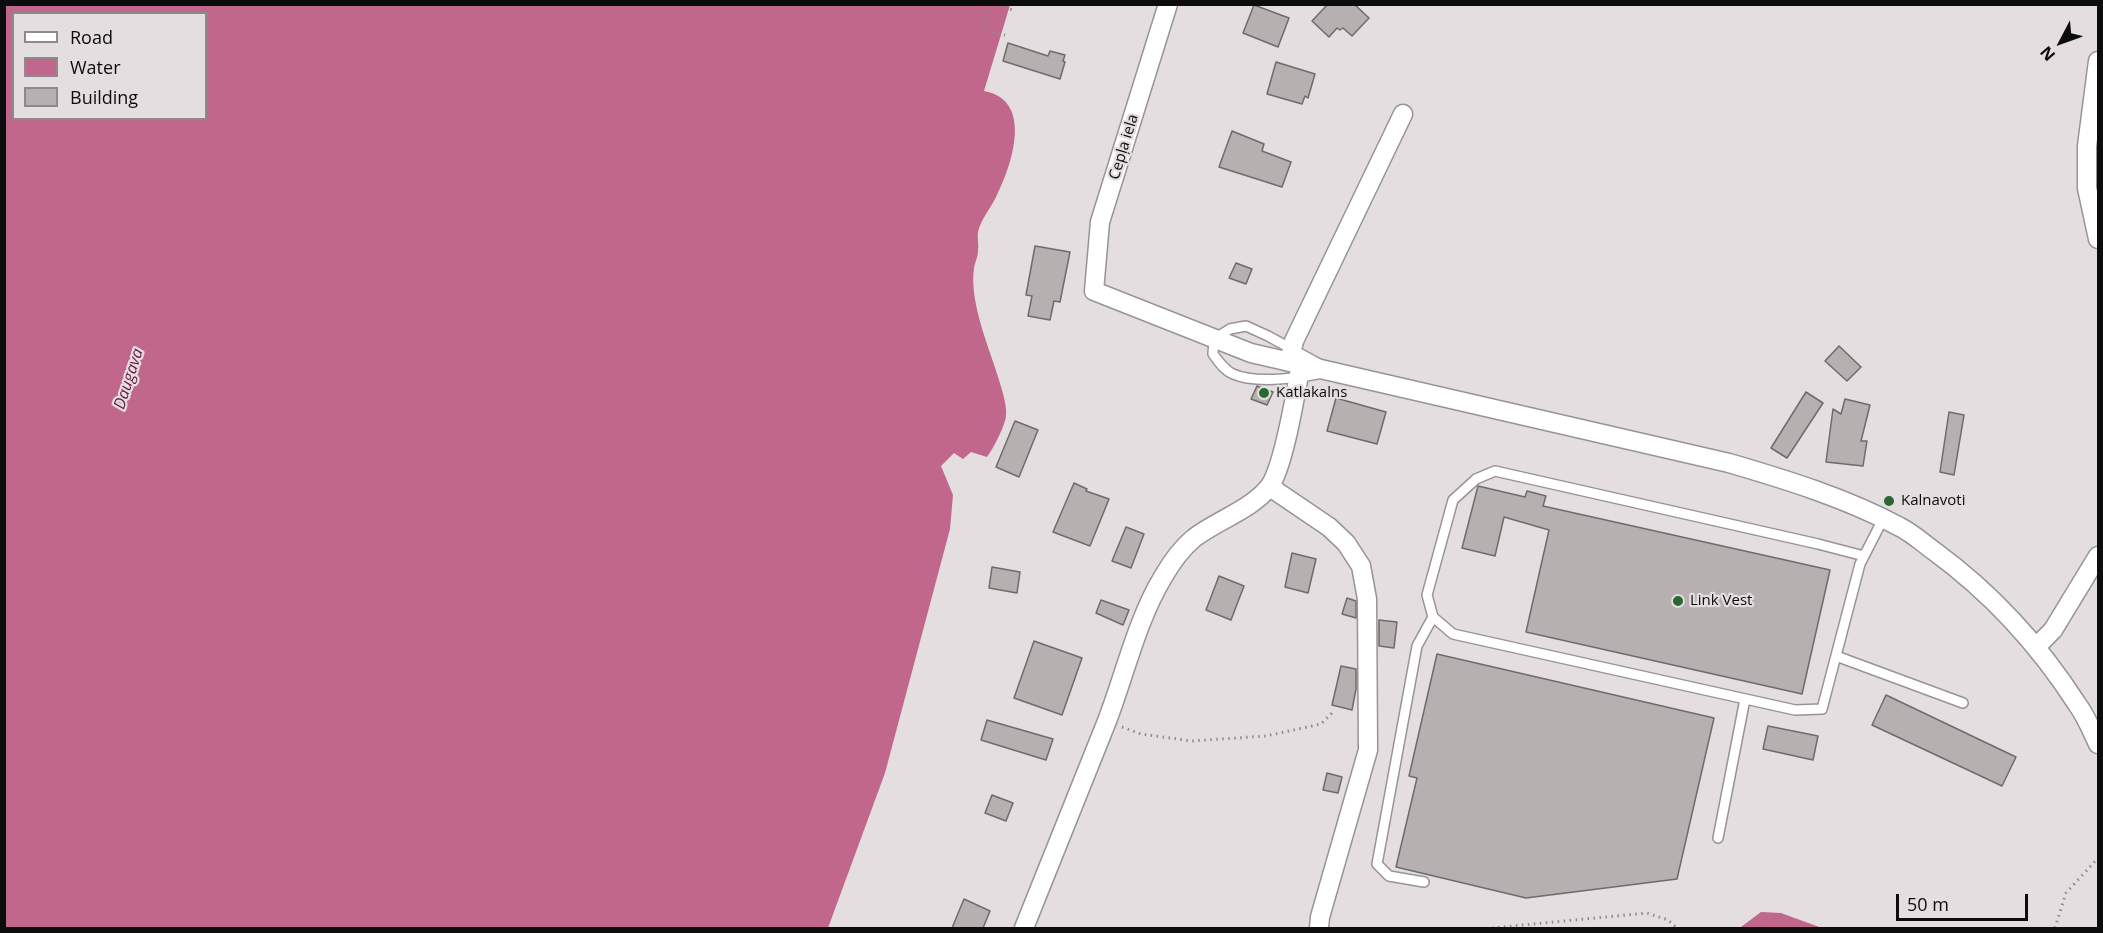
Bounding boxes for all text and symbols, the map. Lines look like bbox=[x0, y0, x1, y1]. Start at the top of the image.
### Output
legend bbox=[12, 12, 207, 120]
north arrow bbox=[2031, 12, 2091, 72]
text: Road bbox=[70, 25, 113, 49]
text: N bbox=[2035, 42, 2060, 66]
text: Water bbox=[70, 55, 121, 79]
text: Building bbox=[70, 85, 138, 109]
street label: Cepļa iela bbox=[1106, 112, 1142, 182]
water label: Daugava bbox=[110, 346, 148, 412]
place label: Katlakalns bbox=[1276, 384, 1347, 402]
marker: Katlakalns bbox=[1257, 386, 1271, 400]
place label: Kalnavoti bbox=[1901, 492, 1965, 510]
marker: Kalnavoti bbox=[1882, 494, 1896, 508]
place label: Link Vest bbox=[1690, 592, 1752, 610]
marker: Link Vest bbox=[1671, 594, 1685, 608]
scale bar bbox=[1899, 882, 2031, 920]
text: 50 m bbox=[1907, 892, 1949, 916]

